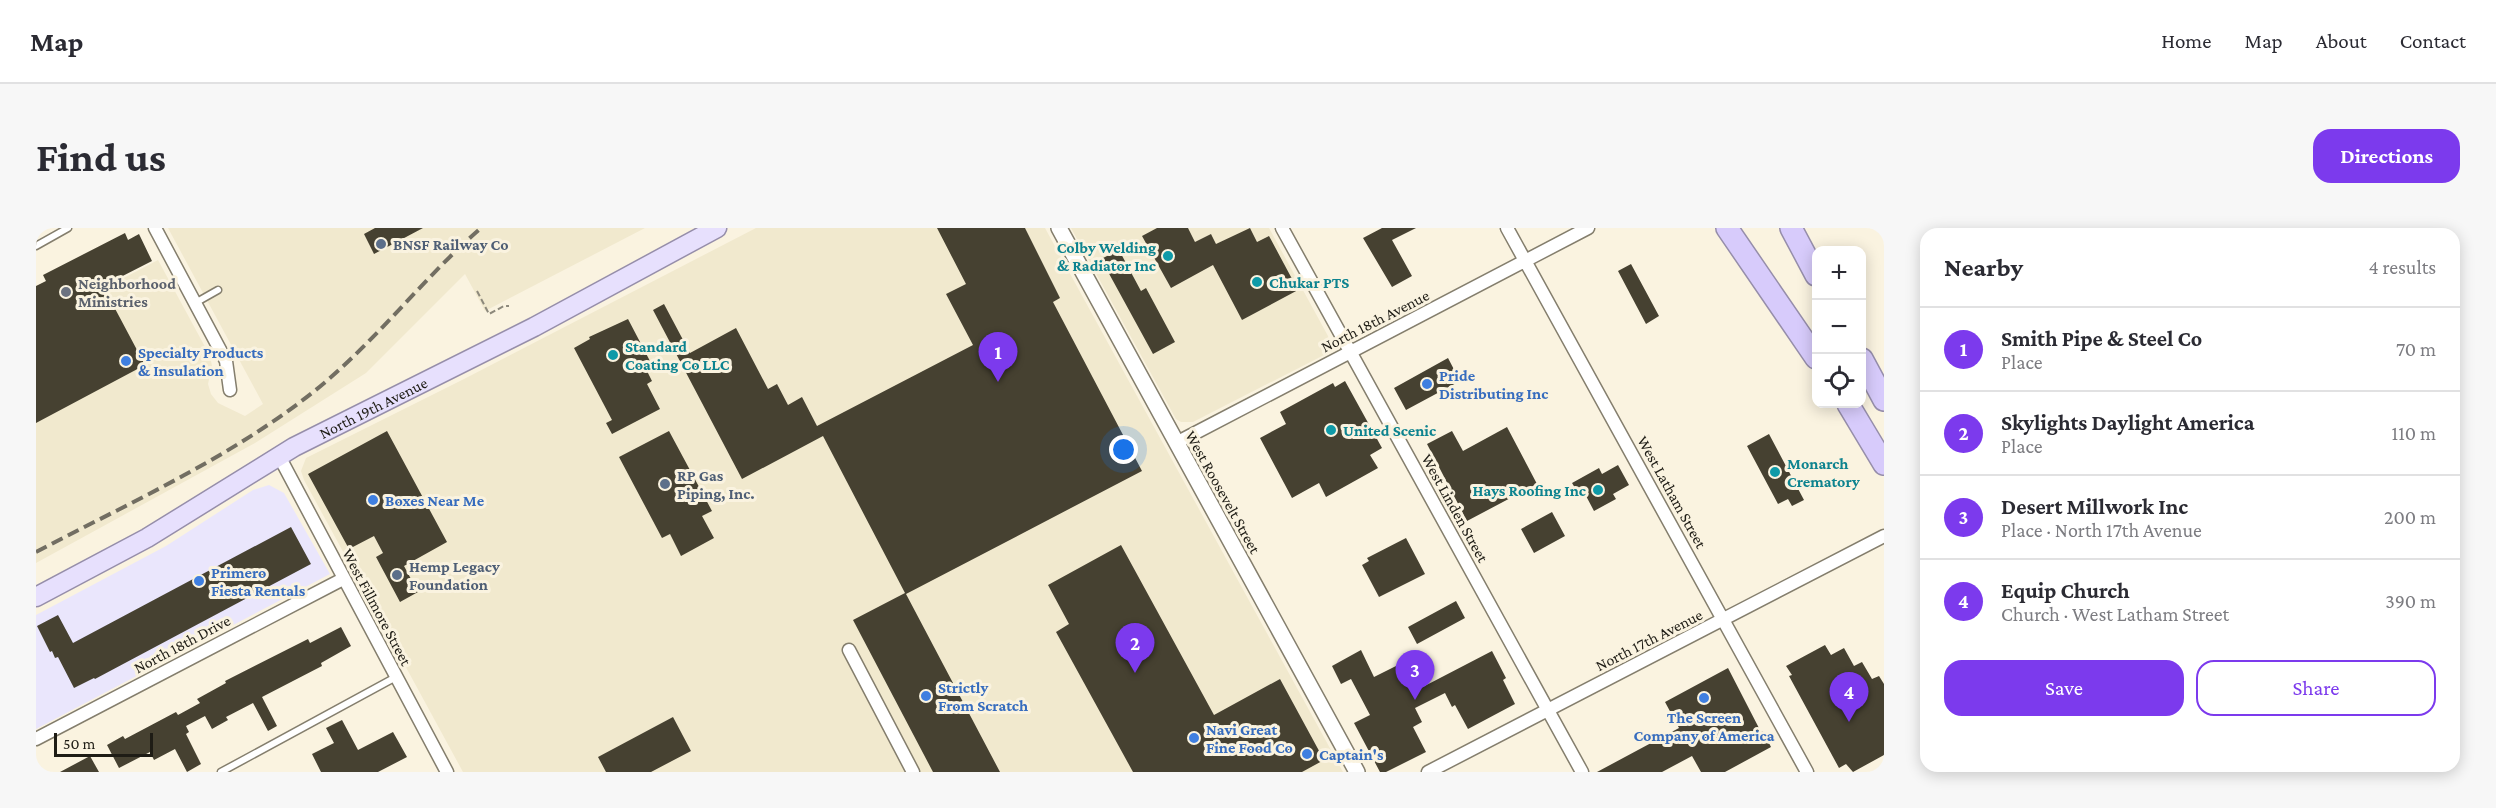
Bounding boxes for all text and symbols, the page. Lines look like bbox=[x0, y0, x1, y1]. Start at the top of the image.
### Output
text: Map bbox=[30, 26, 83, 57]
text: Home bbox=[2161, 29, 2211, 53]
text: Map bbox=[2244, 29, 2283, 53]
text: About bbox=[2316, 29, 2367, 53]
text: Contact bbox=[2400, 29, 2466, 53]
button: Directions bbox=[2313, 129, 2460, 183]
text: Find us bbox=[36, 133, 166, 180]
place label: BNSF Railway Co bbox=[393, 236, 509, 253]
marker: BNSF Railway Co bbox=[374, 237, 388, 251]
place label: Colby Welding & Radiator Inc bbox=[1057, 239, 1156, 274]
map controls bbox=[1812, 246, 1866, 408]
button: + bbox=[1812, 246, 1866, 300]
marker: Colby Welding & Radiator Inc bbox=[1161, 249, 1175, 263]
text: Nearby bbox=[1944, 253, 2023, 282]
text: 4 results bbox=[2369, 256, 2436, 278]
place label: Chukar PTS bbox=[1269, 274, 1349, 291]
place label: Neighborhood Ministries bbox=[78, 275, 176, 310]
marker: Chukar PTS bbox=[1250, 275, 1264, 289]
marker: Neighborhood Ministries bbox=[59, 285, 73, 299]
street label: North 18th Avenue bbox=[1318, 286, 1432, 356]
button: − bbox=[1812, 300, 1866, 354]
text: Smith Pipe & Steel Co bbox=[2001, 326, 2202, 351]
pin: 1 bbox=[978, 332, 1018, 382]
place label: Standard Coating Co LLC bbox=[625, 338, 730, 373]
text: 1 bbox=[1960, 338, 1967, 360]
text: 70 m bbox=[2396, 338, 2436, 360]
place label: Specialty Products & Insulation bbox=[138, 344, 264, 379]
marker: Standard Coating Co LLC bbox=[606, 348, 620, 362]
text: Place bbox=[2001, 351, 2043, 373]
marker: Specialty Products & Insulation bbox=[119, 354, 133, 368]
button: locate bbox=[1812, 354, 1866, 408]
place label: Pride Distributing Inc bbox=[1439, 367, 1548, 402]
street label: North 19th Avenue bbox=[316, 373, 430, 442]
marker: Pride Distributing Inc bbox=[1420, 377, 1434, 391]
text: Skylights Daylight America bbox=[2001, 410, 2254, 435]
place label: United Scenic bbox=[1343, 422, 1436, 439]
text: 2 bbox=[1958, 422, 1969, 444]
text: 110 m bbox=[2392, 422, 2436, 444]
marker: United Scenic bbox=[1324, 423, 1338, 437]
street label: West Roosevelt Street bbox=[1182, 428, 1264, 557]
street label: West Latham Street bbox=[1634, 433, 1710, 552]
your location bbox=[1109, 435, 1138, 464]
text: Place bbox=[2001, 435, 2043, 457]
street label: West Linden Street bbox=[1418, 451, 1492, 566]
place label: Monarch Crematory bbox=[1787, 455, 1860, 490]
marker: Monarch Crematory bbox=[1768, 465, 1782, 479]
place label: RP Gas Piping, Inc. bbox=[677, 467, 755, 502]
marker: RP Gas Piping, Inc. bbox=[658, 477, 672, 491]
place label: Hays Roofing Inc bbox=[1472, 482, 1586, 499]
marker: Hays Roofing Inc bbox=[1591, 483, 1605, 497]
place label: Boxes Near Me bbox=[385, 492, 485, 509]
marker: Boxes Near Me bbox=[366, 493, 380, 507]
text: Desert Millwork Inc bbox=[2001, 494, 2188, 519]
text: 3 bbox=[1959, 506, 1968, 528]
text: 200 m bbox=[2384, 506, 2436, 528]
text: Place · North 17th Avenue bbox=[2001, 519, 2202, 541]
street label: West Fillmore Street bbox=[339, 546, 415, 669]
place label: Hemp Legacy Foundation bbox=[409, 558, 500, 593]
place label: Primero Fiesta Rentals bbox=[211, 564, 306, 599]
marker: Hemp Legacy Foundation bbox=[390, 568, 404, 582]
marker: Primero Fiesta Rentals bbox=[192, 574, 206, 588]
text: Equip Church bbox=[2001, 578, 2130, 603]
text: 4 bbox=[1958, 590, 1969, 612]
text: 390 m bbox=[2385, 590, 2436, 612]
text: Church · West Latham Street bbox=[2001, 603, 2229, 625]
street label: North 17th Avenue bbox=[1593, 606, 1705, 674]
street label: North 18th Drive bbox=[131, 612, 233, 676]
pin: 2 bbox=[1116, 624, 1154, 673]
pin: 3 bbox=[1396, 650, 1434, 700]
button: Save bbox=[1944, 660, 2184, 716]
button: Share bbox=[2196, 660, 2436, 716]
pin: 4 bbox=[1830, 672, 1868, 722]
place label: Strictly From Scratch bbox=[938, 679, 1028, 714]
marker: Strictly From Scratch bbox=[919, 689, 933, 703]
marker: The Screen Company of America bbox=[1697, 691, 1711, 705]
place label: The Screen Company of America bbox=[1633, 709, 1775, 744]
place label: Navi Great Fine Food Co bbox=[1206, 721, 1293, 756]
scale bar bbox=[54, 730, 153, 758]
marker: Navi Great Fine Food Co bbox=[1187, 731, 1201, 745]
text: 50 m bbox=[63, 735, 95, 752]
place label: Captain's bbox=[1319, 746, 1384, 763]
marker: Captain's bbox=[1300, 747, 1314, 761]

